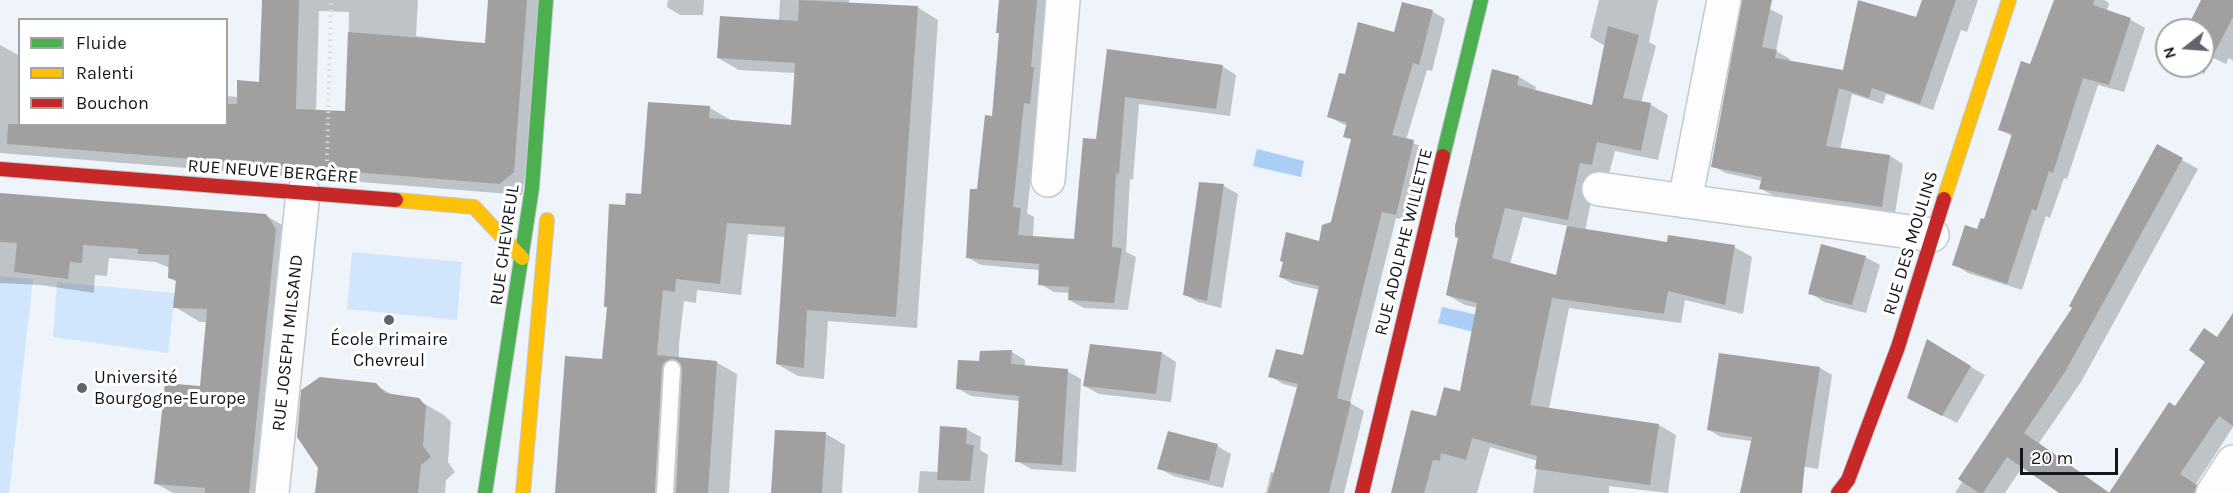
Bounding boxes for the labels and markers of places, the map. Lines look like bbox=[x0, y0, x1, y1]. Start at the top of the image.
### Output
marker: École Primaire Chevreul bbox=[382, 313, 396, 327]
place label: École Primaire Chevreul bbox=[330, 329, 448, 372]
place label: Université Bourgogne-Europe bbox=[94, 367, 246, 410]
marker: Université Bourgogne-Europe bbox=[75, 381, 89, 395]

